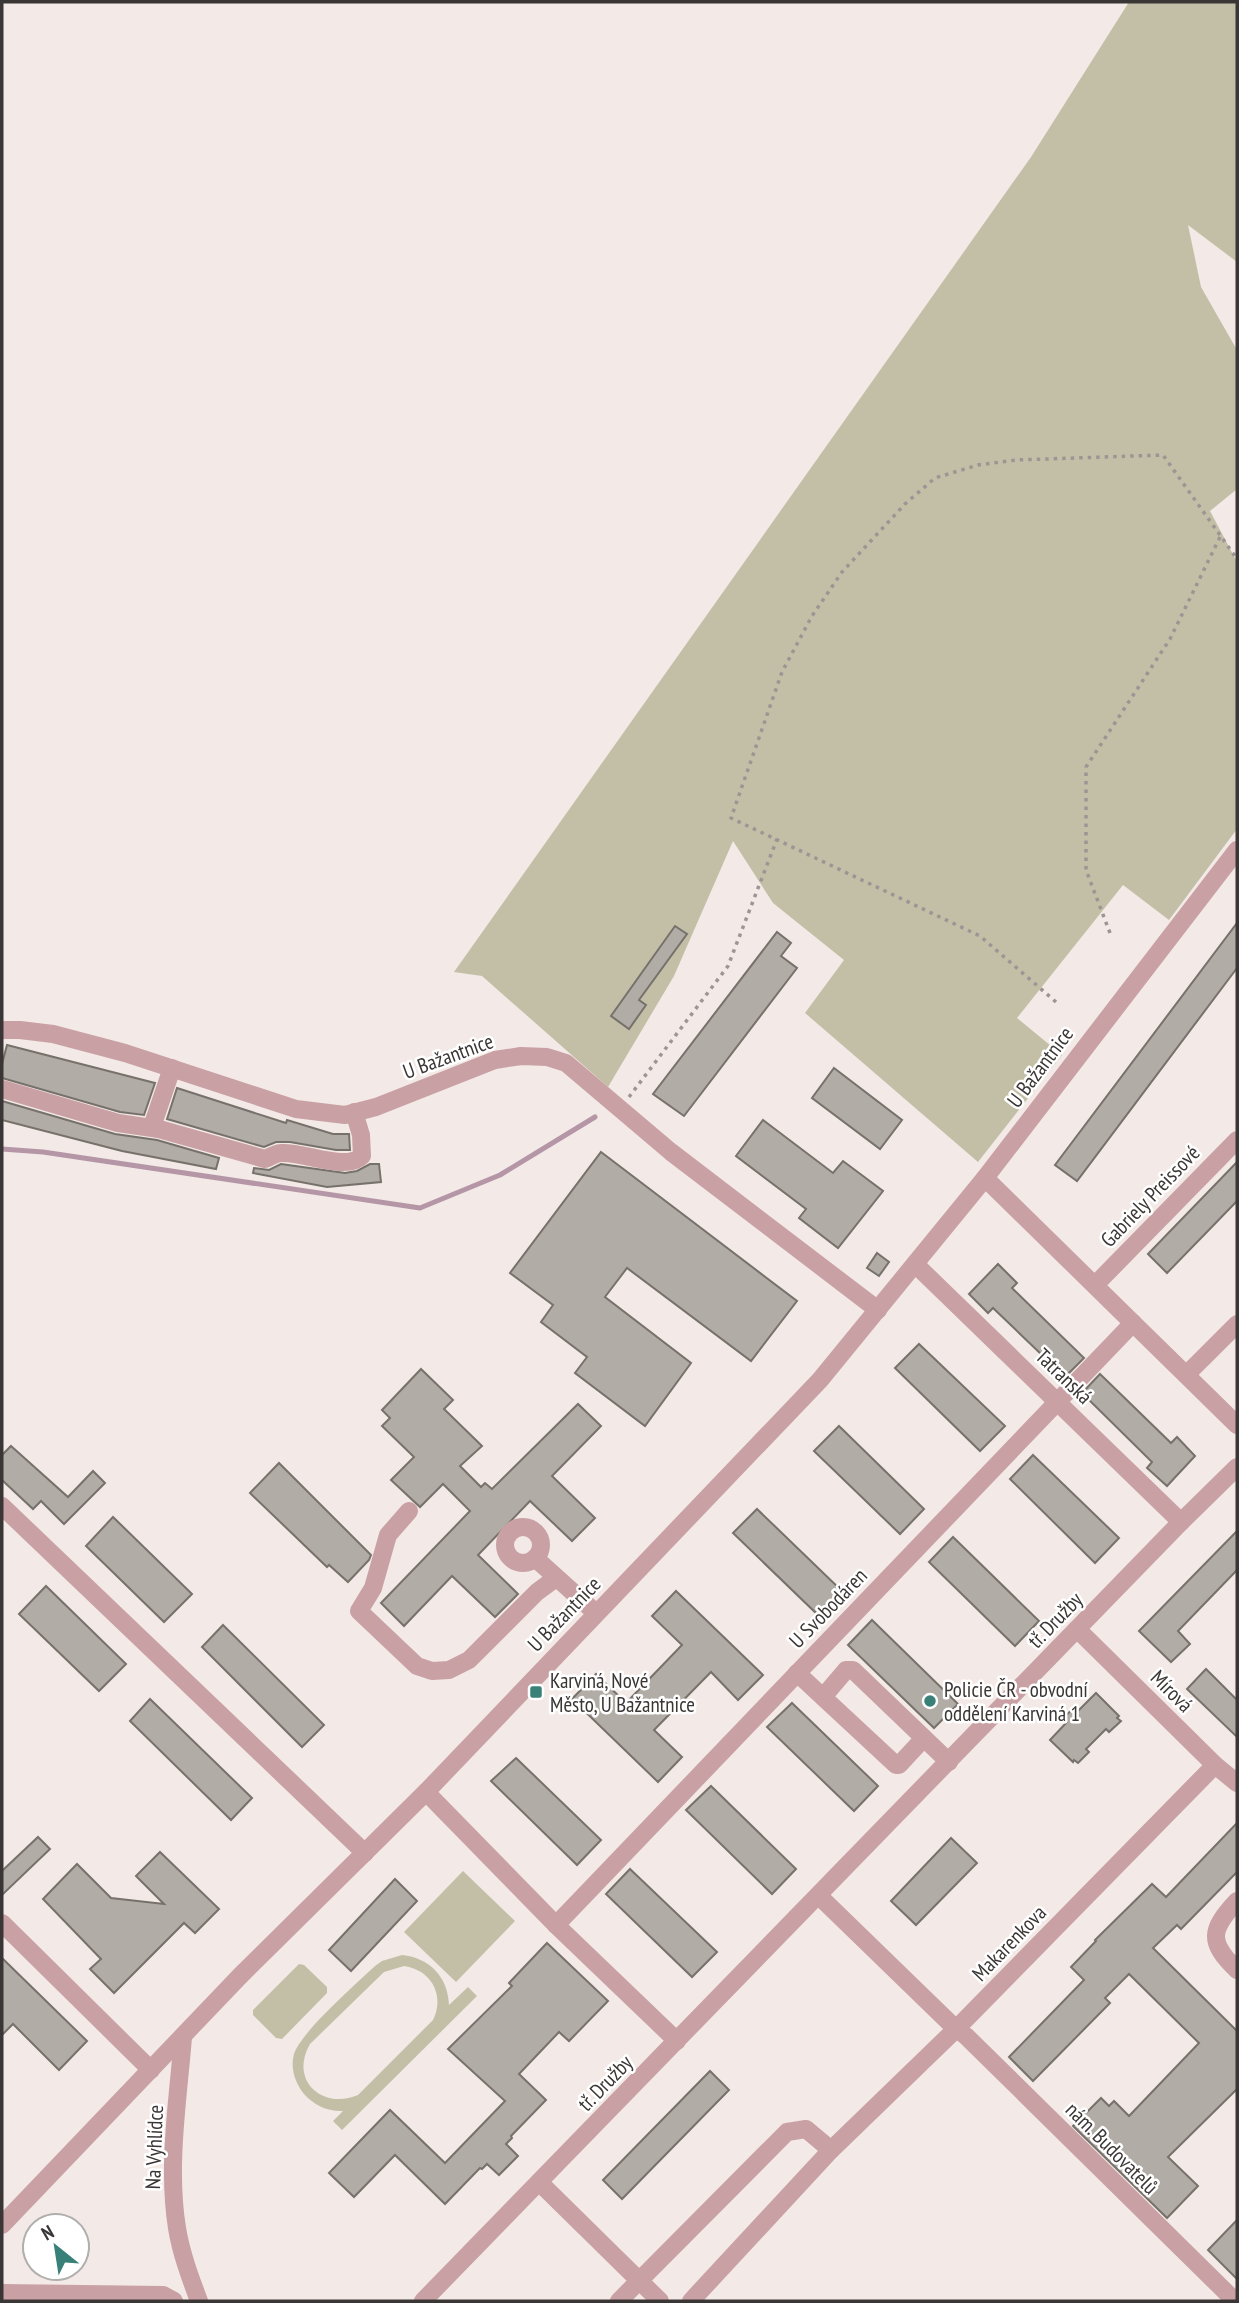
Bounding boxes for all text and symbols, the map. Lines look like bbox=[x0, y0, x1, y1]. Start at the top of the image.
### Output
street label: U Bažantnice bbox=[1001, 1021, 1079, 1113]
street label: U Bažantnice bbox=[399, 1027, 497, 1085]
street label: Gabriely Preissové bbox=[1095, 1139, 1205, 1253]
street label: Tatranská bbox=[1030, 1342, 1098, 1410]
street label: U Svobodáren bbox=[783, 1562, 873, 1654]
street label: U Bažantnice bbox=[522, 1571, 606, 1657]
street label: tř. Družby bbox=[1022, 1586, 1088, 1654]
street label: Mírová bbox=[1145, 1664, 1199, 1718]
place label: Karviná, Nové Město, U Bažantnice bbox=[550, 1667, 695, 1718]
place label: Policie ČR - obvodní oddělení Karviná 1 bbox=[944, 1676, 1088, 1727]
marker: Karviná, Nové Město, U Bažantnice bbox=[528, 1684, 544, 1700]
marker: Policie ČR - obvodní oddělení Karviná 1 bbox=[922, 1693, 938, 1709]
street label: Makarenkova bbox=[966, 1899, 1052, 1987]
street label: tř. Družby bbox=[572, 2049, 638, 2117]
street label: nám. Budovatelů bbox=[1060, 2096, 1164, 2200]
street label: Na Vyhlídce bbox=[139, 2104, 169, 2190]
north arrow bbox=[21, 2212, 91, 2282]
text: N bbox=[37, 2219, 58, 2245]

